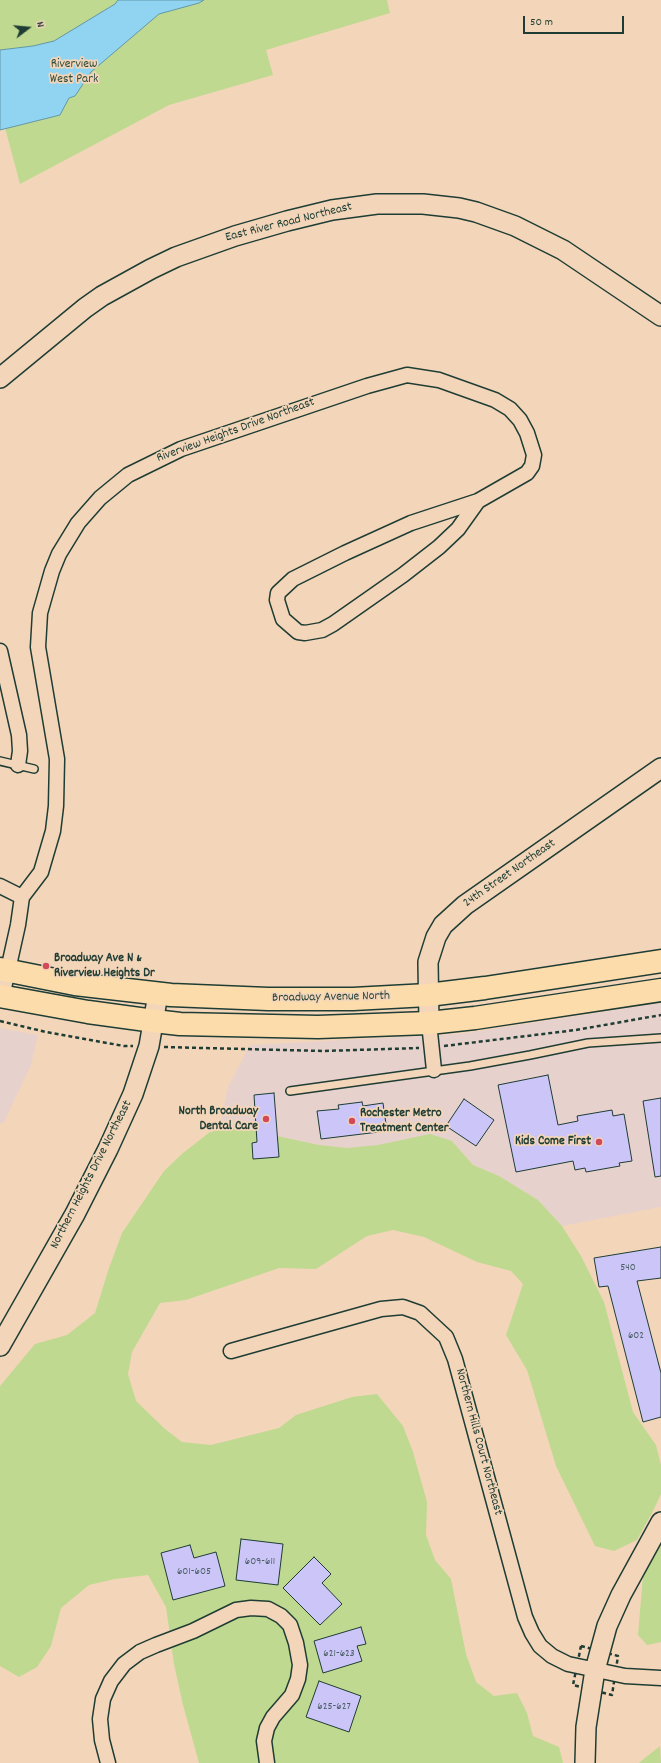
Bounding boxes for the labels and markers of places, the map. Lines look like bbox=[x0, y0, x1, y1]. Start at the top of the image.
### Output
place label: Broadway Ave N & Riverview Heights Dr bbox=[54, 951, 155, 982]
marker: Broadway Ave N & Riverview Heights Dr bbox=[41, 961, 51, 971]
place label: North Broadway Dental Care bbox=[179, 1104, 258, 1135]
place label: Rochester Metro Treatment Center bbox=[360, 1106, 449, 1137]
marker: North Broadway Dental Care bbox=[261, 1114, 271, 1124]
marker: Rochester Metro Treatment Center bbox=[347, 1116, 357, 1126]
place label: Kids Come First bbox=[515, 1134, 591, 1150]
marker: Kids Come First bbox=[594, 1137, 604, 1147]

